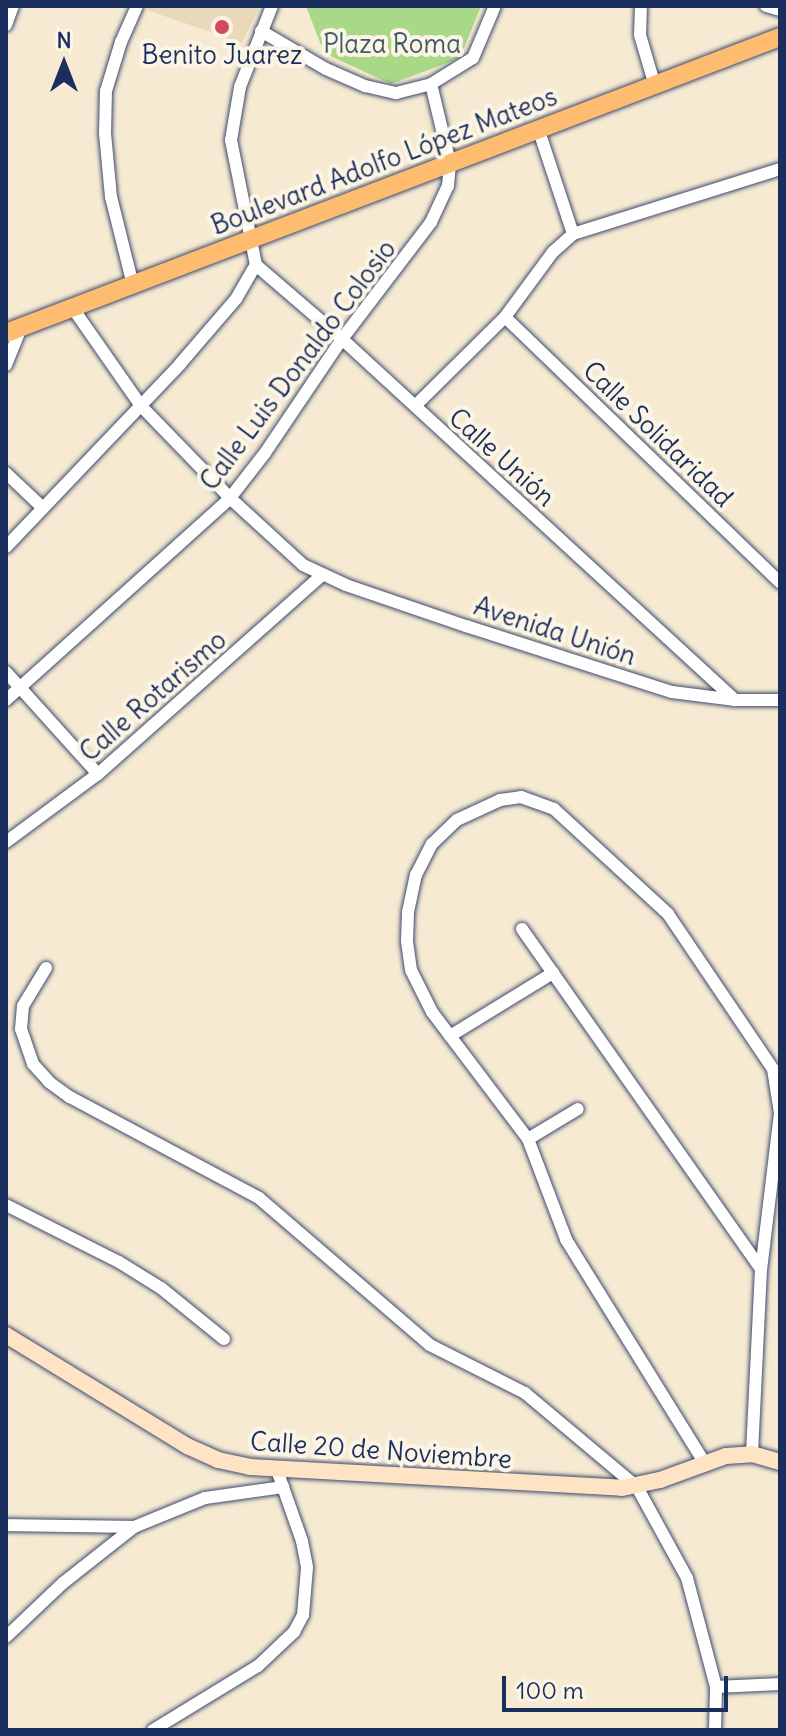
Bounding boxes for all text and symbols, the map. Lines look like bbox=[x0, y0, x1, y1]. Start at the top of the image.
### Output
marker: Benito Juarez bbox=[213, 18, 231, 36]
north arrow bbox=[24, 24, 104, 104]
text: N bbox=[56, 26, 72, 54]
park label: Plaza Roma bbox=[323, 28, 461, 60]
place label: Benito Juarez bbox=[142, 39, 302, 71]
street label: Boulevard Adolfo López Mateos bbox=[207, 81, 561, 241]
street label: Calle Luis Donaldo Colosio bbox=[194, 234, 402, 496]
street label: Calle Solidaridad bbox=[577, 355, 739, 513]
street label: Calle Unión bbox=[443, 401, 561, 513]
street label: Avenida Unión bbox=[470, 590, 640, 672]
street label: Calle Rotarismo bbox=[73, 624, 233, 768]
street label: Calle 20 de Noviembre bbox=[249, 1425, 513, 1475]
scale bar bbox=[506, 1660, 732, 1710]
text: 100 m bbox=[516, 1675, 584, 1705]

